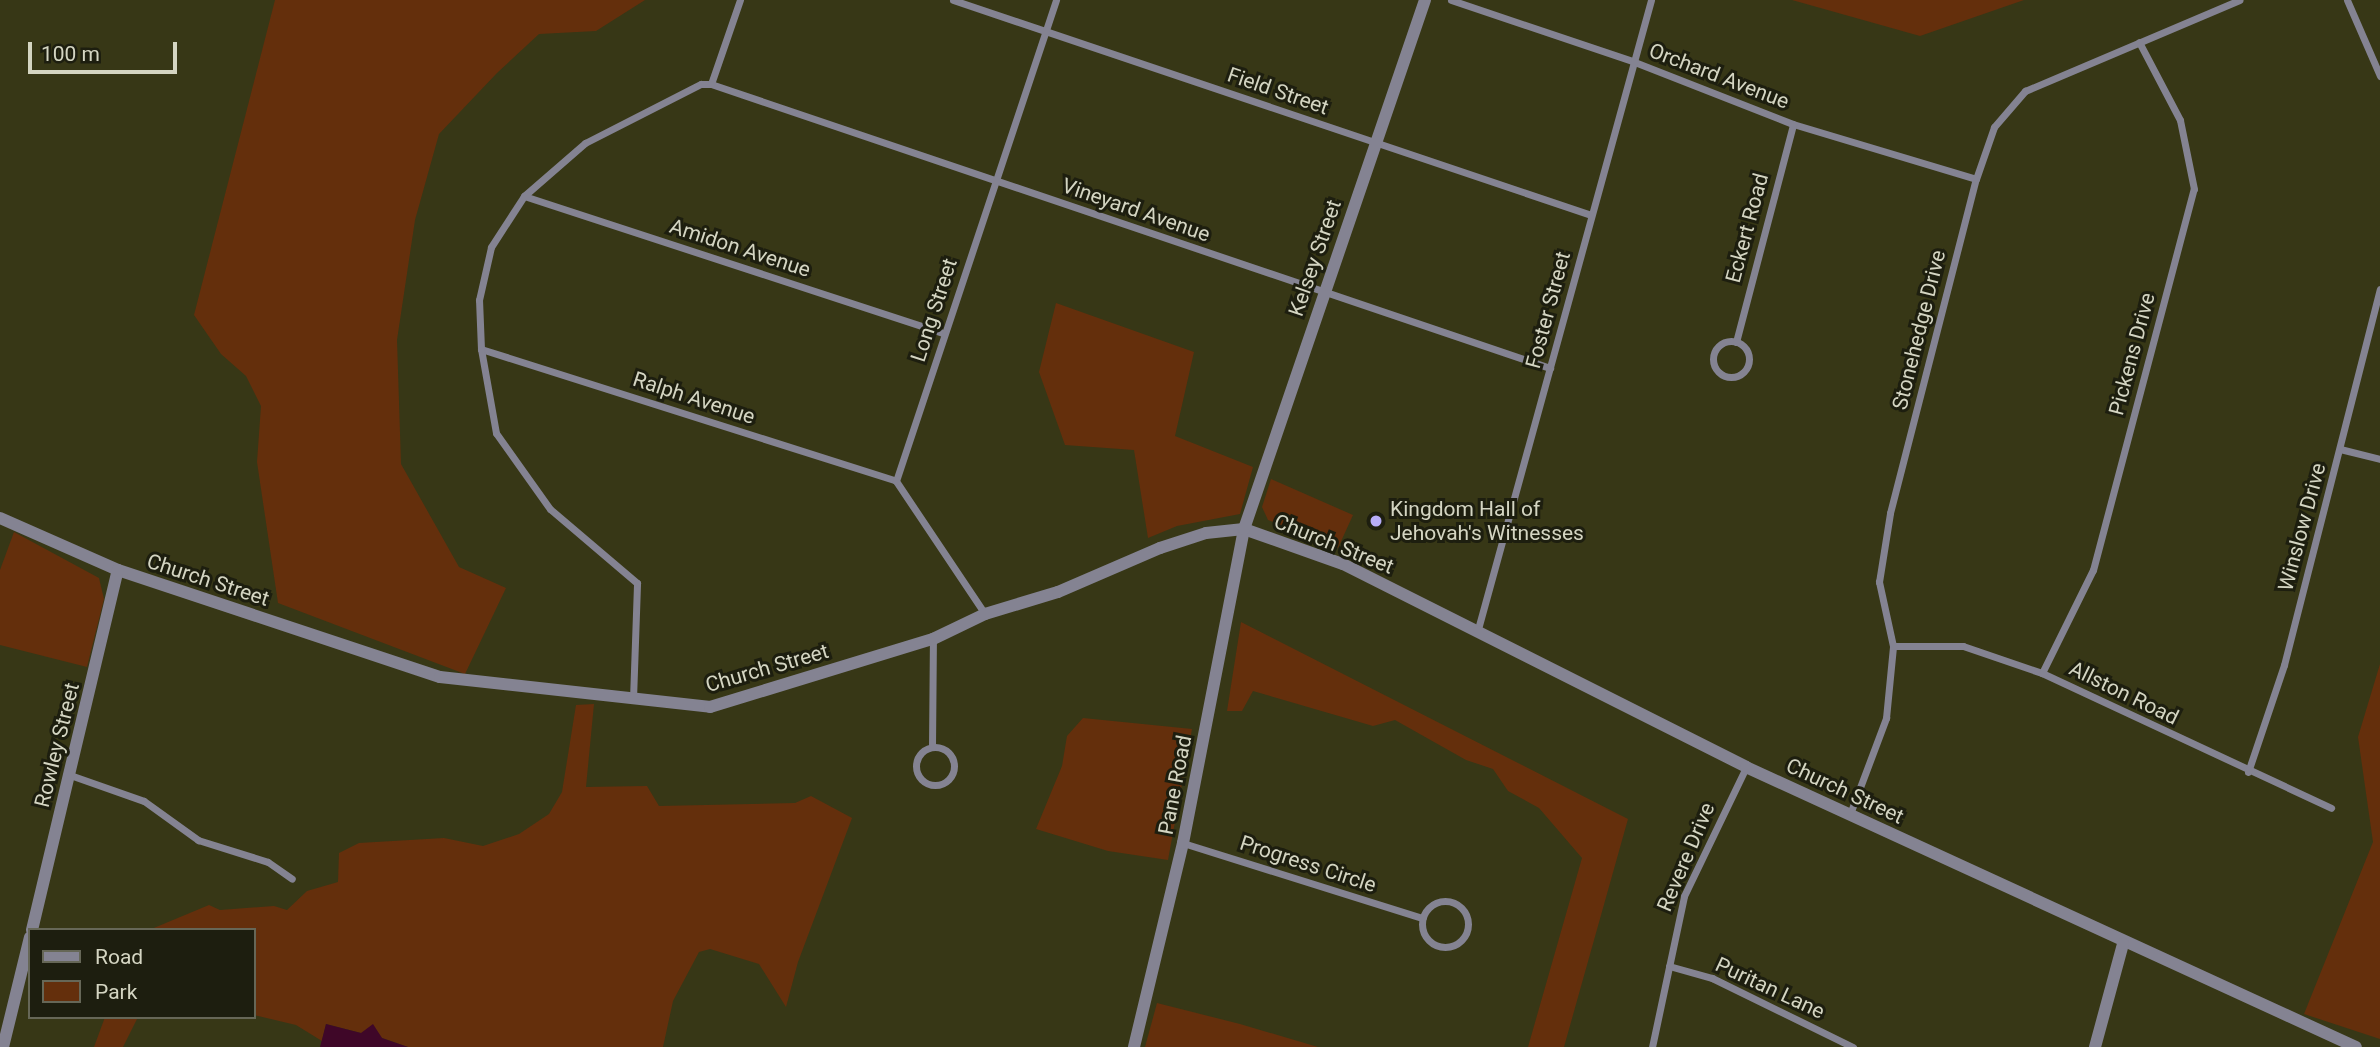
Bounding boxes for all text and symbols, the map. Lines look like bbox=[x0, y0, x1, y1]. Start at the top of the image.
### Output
scale bar bbox=[32, 28, 180, 72]
street label: Orchard Avenue bbox=[1645, 38, 1793, 114]
text: 100 m bbox=[41, 42, 100, 66]
street label: Field Street bbox=[1224, 62, 1332, 120]
street label: Eckert Road bbox=[1720, 171, 1774, 285]
street label: Vineyard Avenue bbox=[1059, 173, 1213, 247]
street label: Kelsey Street bbox=[1283, 196, 1347, 320]
street label: Amidon Avenue bbox=[666, 213, 814, 283]
street label: Stonehedge Drive bbox=[1887, 248, 1951, 412]
street label: Foster Street bbox=[1520, 249, 1576, 371]
street label: Long Street bbox=[905, 255, 963, 365]
street label: Pickens Drive bbox=[2104, 290, 2160, 418]
street label: Ralph Avenue bbox=[630, 366, 758, 430]
street label: Winslow Drive bbox=[2273, 460, 2331, 594]
place label: Kingdom Hall of Jehovah's Witnesses bbox=[1390, 496, 1584, 546]
street label: Church Street bbox=[1270, 509, 1398, 579]
marker: Kingdom Hall of Jehovah's Witnesses bbox=[1368, 513, 1384, 529]
street label: Church Street bbox=[144, 548, 272, 612]
street label: Church Street bbox=[703, 638, 831, 698]
street label: Allston Road bbox=[2065, 656, 2183, 730]
street label: Rowley Street bbox=[29, 680, 85, 810]
street label: Pane Road bbox=[1153, 733, 1197, 837]
street label: Church Street bbox=[1782, 753, 1908, 829]
street label: Revere Drive bbox=[1652, 799, 1720, 915]
street label: Progress Circle bbox=[1237, 830, 1379, 898]
legend bbox=[28, 928, 256, 1019]
text: Road bbox=[95, 945, 143, 969]
street label: Puritan Lane bbox=[1711, 952, 1829, 1024]
text: Park bbox=[95, 980, 137, 1004]

